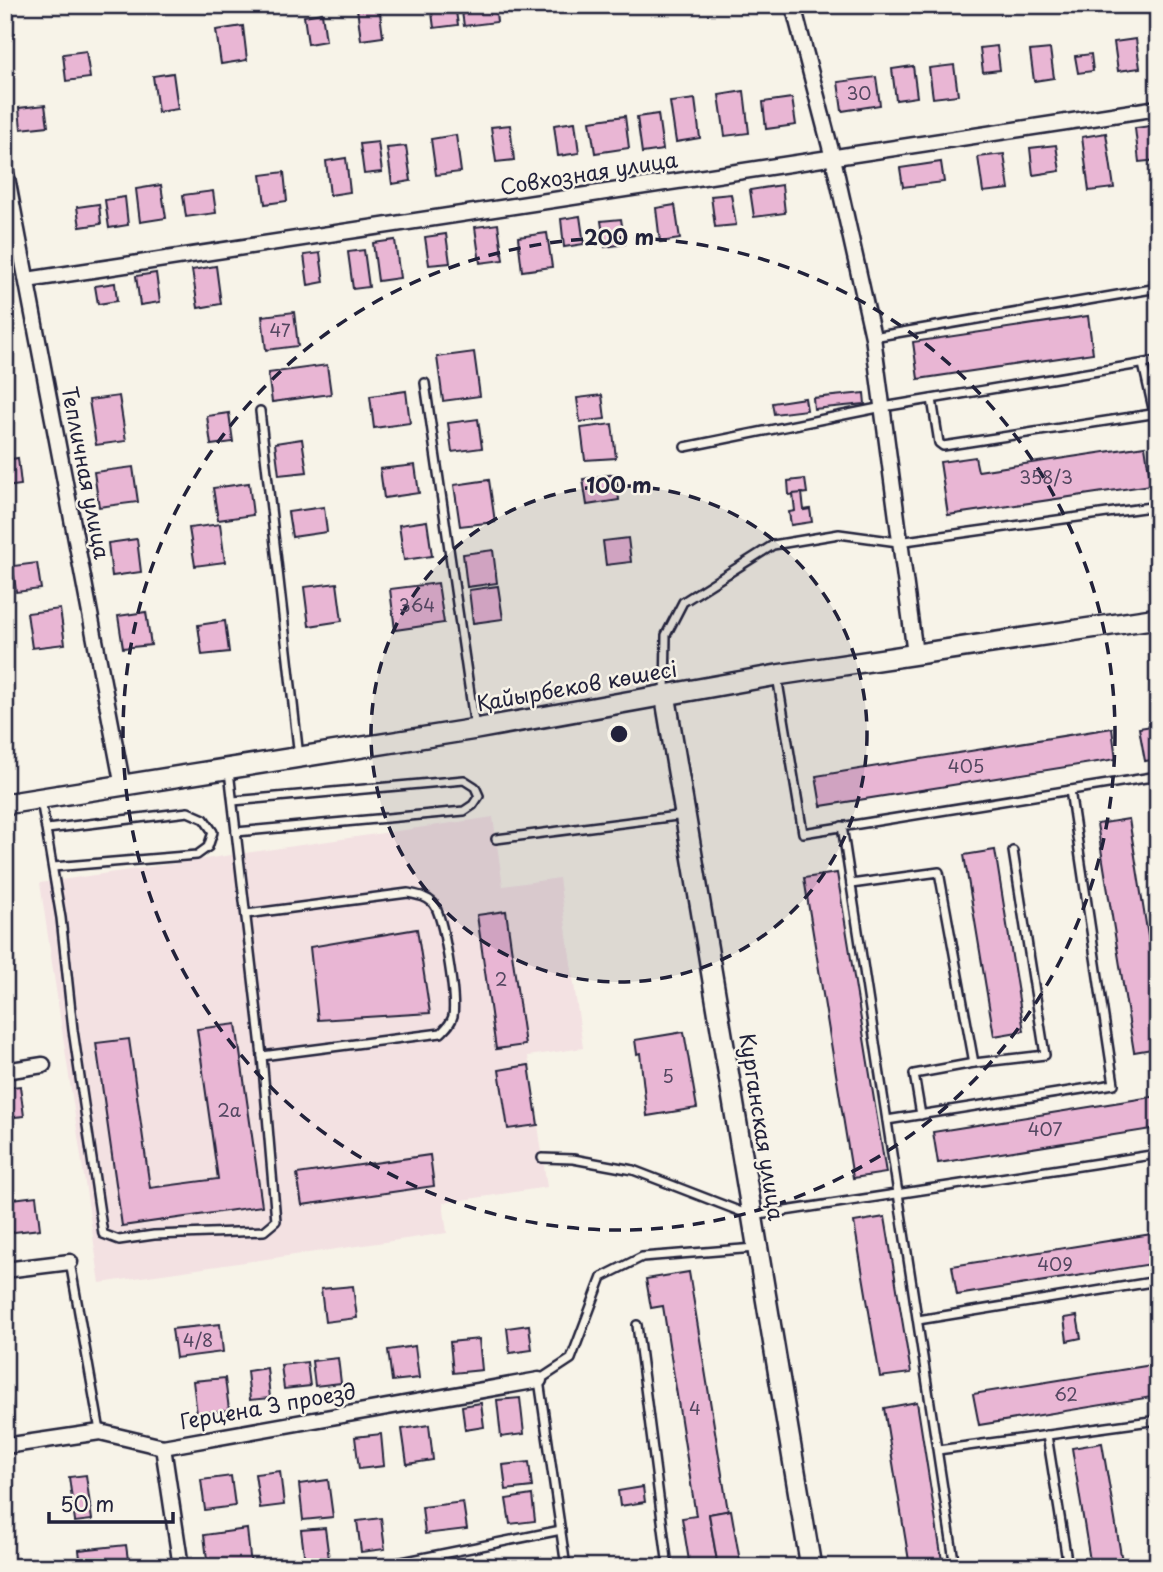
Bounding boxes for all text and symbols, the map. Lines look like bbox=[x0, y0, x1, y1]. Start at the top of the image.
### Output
house number: 30 bbox=[846, 79, 872, 106]
street label: Совхозная улица bbox=[498, 142, 681, 202]
text: 200 m bbox=[584, 220, 654, 252]
house number: 47 bbox=[269, 316, 291, 343]
street label: Тепличная улица bbox=[55, 384, 120, 562]
house number: 358/3 bbox=[1019, 463, 1073, 490]
text: 100 m bbox=[586, 468, 652, 500]
house number: 364 bbox=[399, 591, 435, 618]
street label: Қайырбеков көшесі bbox=[474, 652, 680, 718]
centre of rings bbox=[607, 722, 631, 746]
house number: 405 bbox=[948, 752, 984, 779]
house number: 2 bbox=[495, 965, 507, 992]
street label: Курганская улица bbox=[732, 1031, 794, 1223]
house number: 5 bbox=[662, 1062, 674, 1089]
house number: 2а bbox=[217, 1096, 242, 1123]
house number: 407 bbox=[1028, 1115, 1062, 1142]
house number: 409 bbox=[1037, 1250, 1073, 1277]
house number: 4/8 bbox=[183, 1326, 213, 1353]
street label: Герцена 3 проезд bbox=[177, 1374, 358, 1436]
house number: 62 bbox=[1054, 1380, 1078, 1407]
house number: 4 bbox=[689, 1394, 701, 1421]
scale bar bbox=[49, 1481, 173, 1525]
text: 50 m bbox=[60, 1487, 114, 1519]

